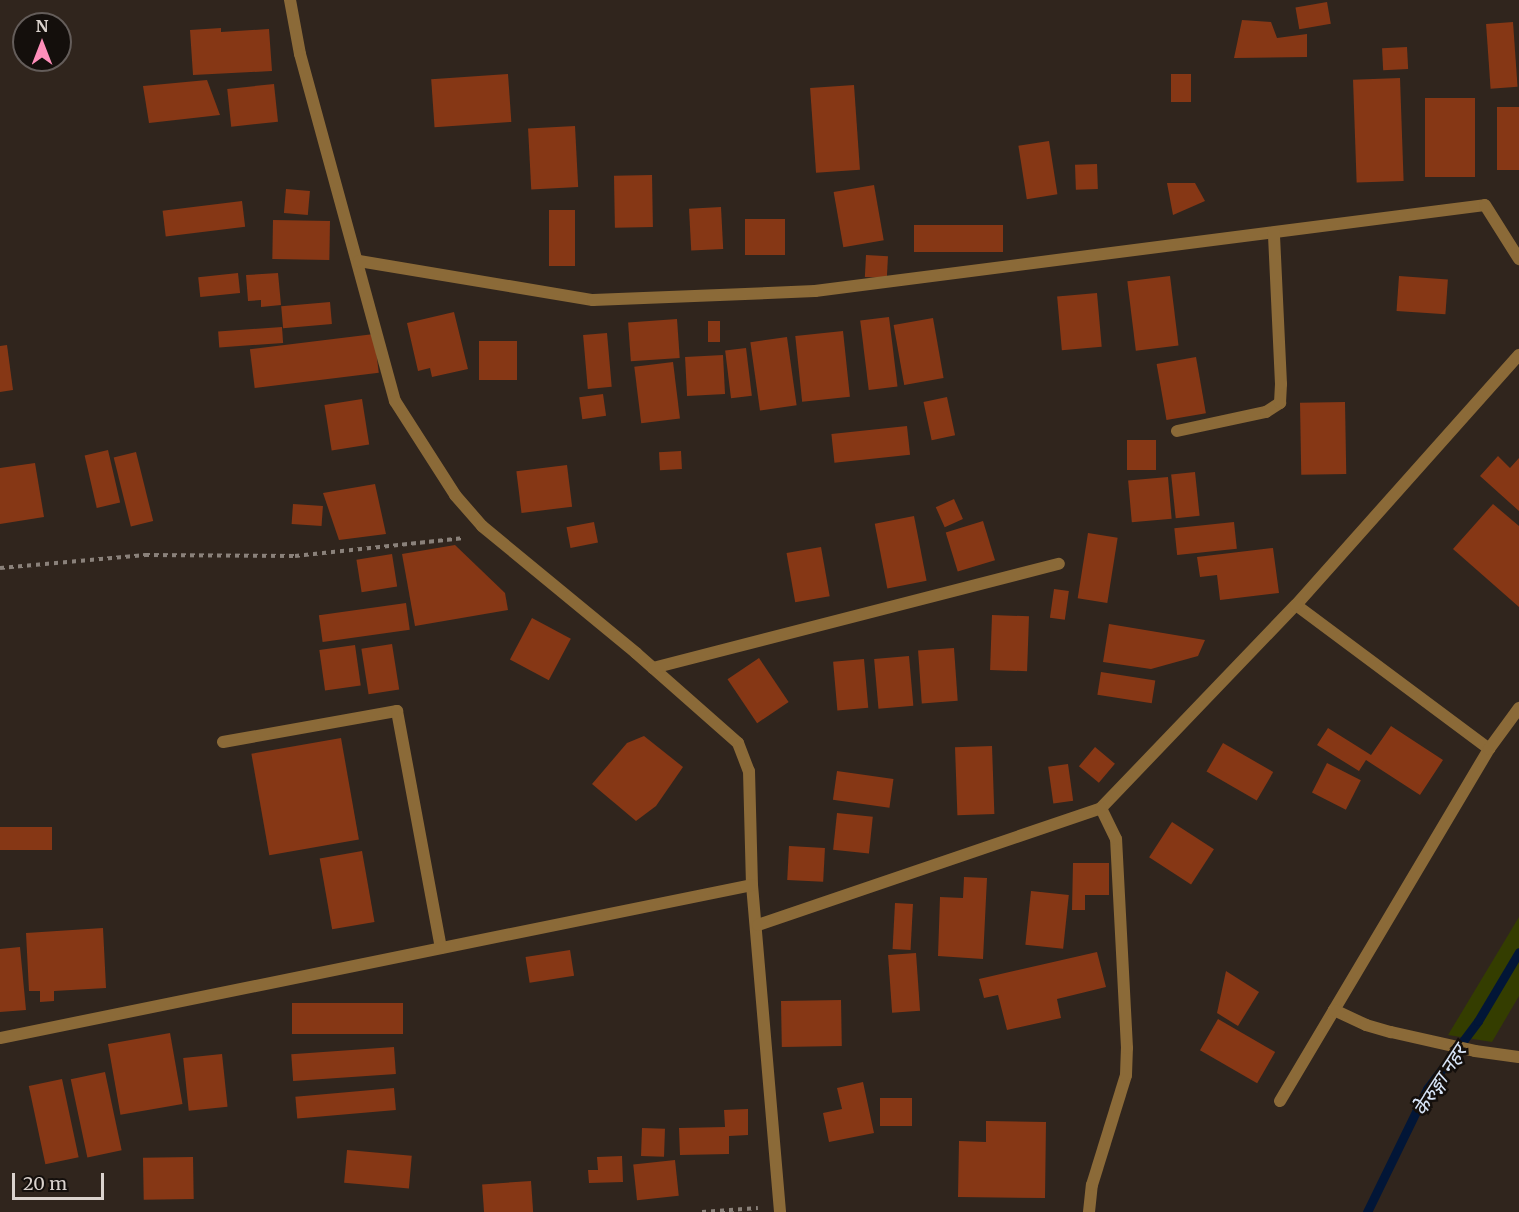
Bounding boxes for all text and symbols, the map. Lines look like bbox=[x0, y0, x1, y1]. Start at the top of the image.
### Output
north arrow bbox=[12, 12, 72, 72]
text: N bbox=[36, 16, 48, 36]
water label: केेरुङ्गा नहर bbox=[1407, 1040, 1471, 1120]
scale bar bbox=[15, 1161, 106, 1199]
text: 20 m bbox=[23, 1172, 67, 1195]

